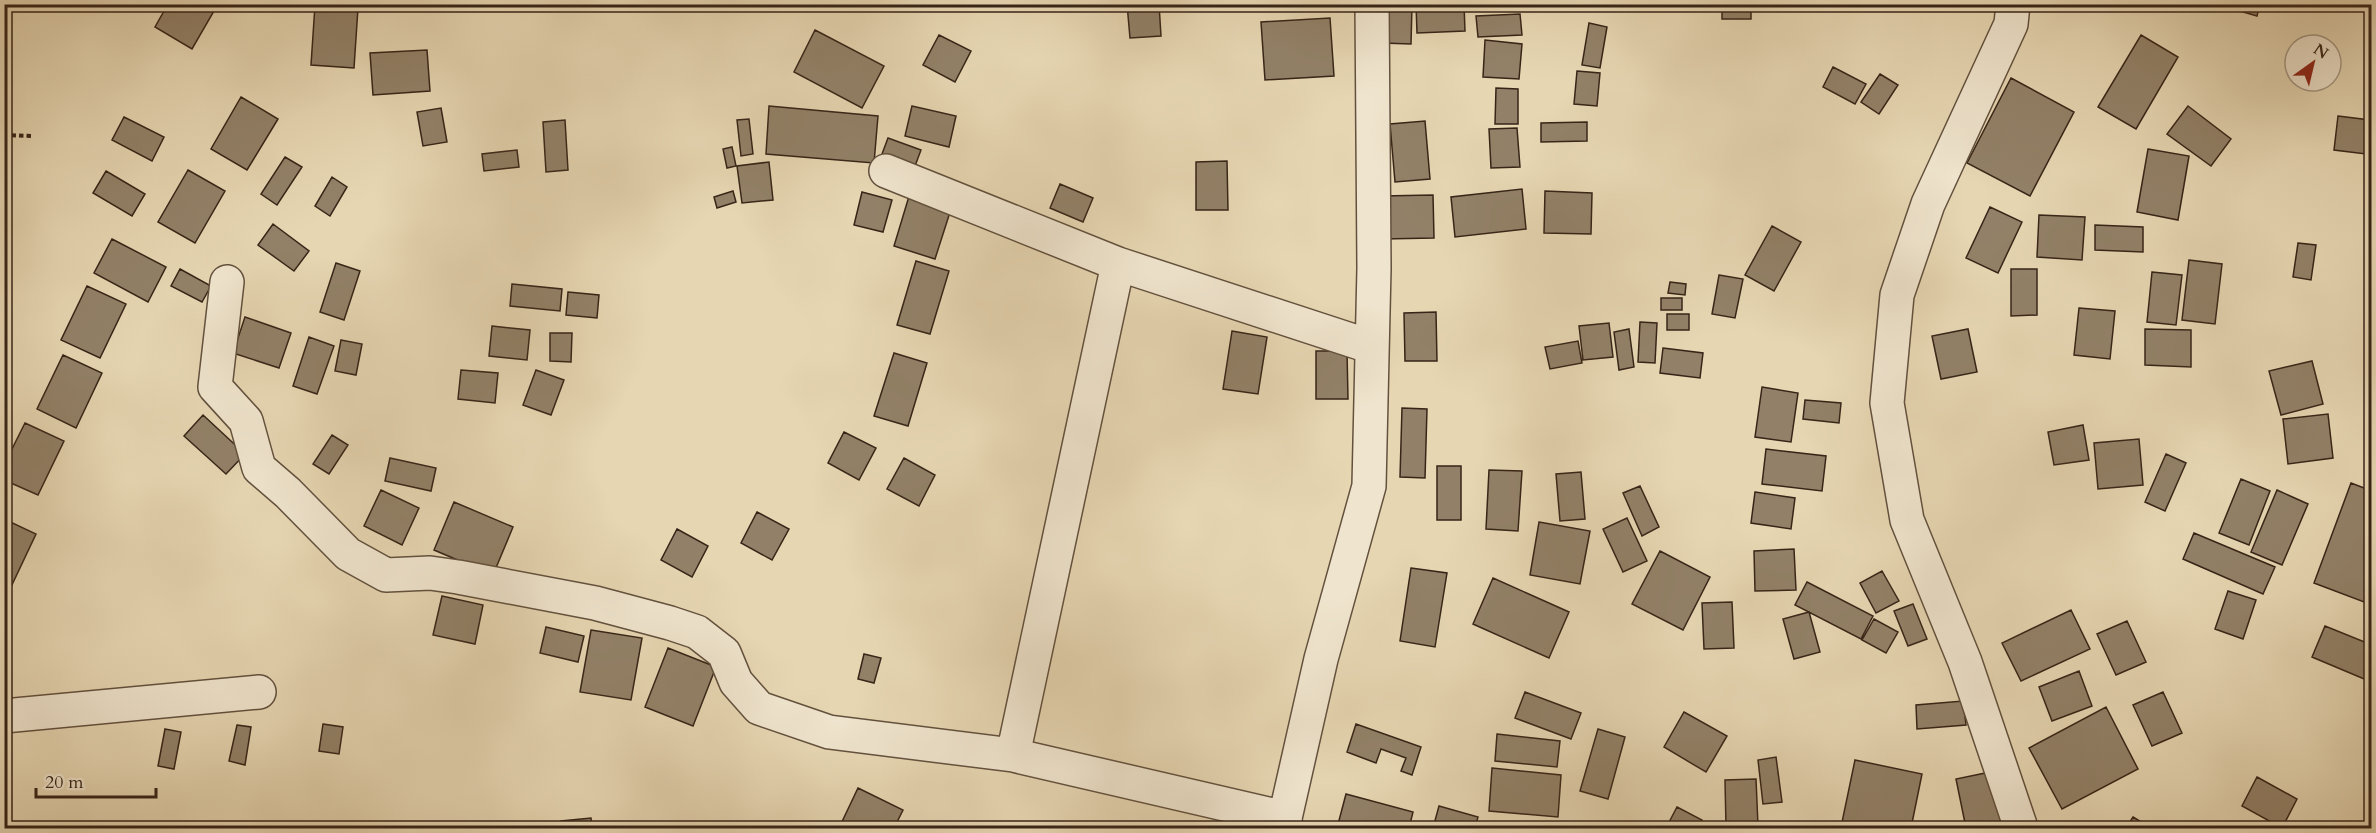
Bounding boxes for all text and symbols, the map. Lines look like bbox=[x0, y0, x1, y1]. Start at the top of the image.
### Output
north arrow bbox=[2283, 33, 2343, 93]
text: N bbox=[2309, 38, 2333, 64]
scale bar bbox=[36, 761, 156, 799]
text: 20 m bbox=[45, 770, 84, 795]

